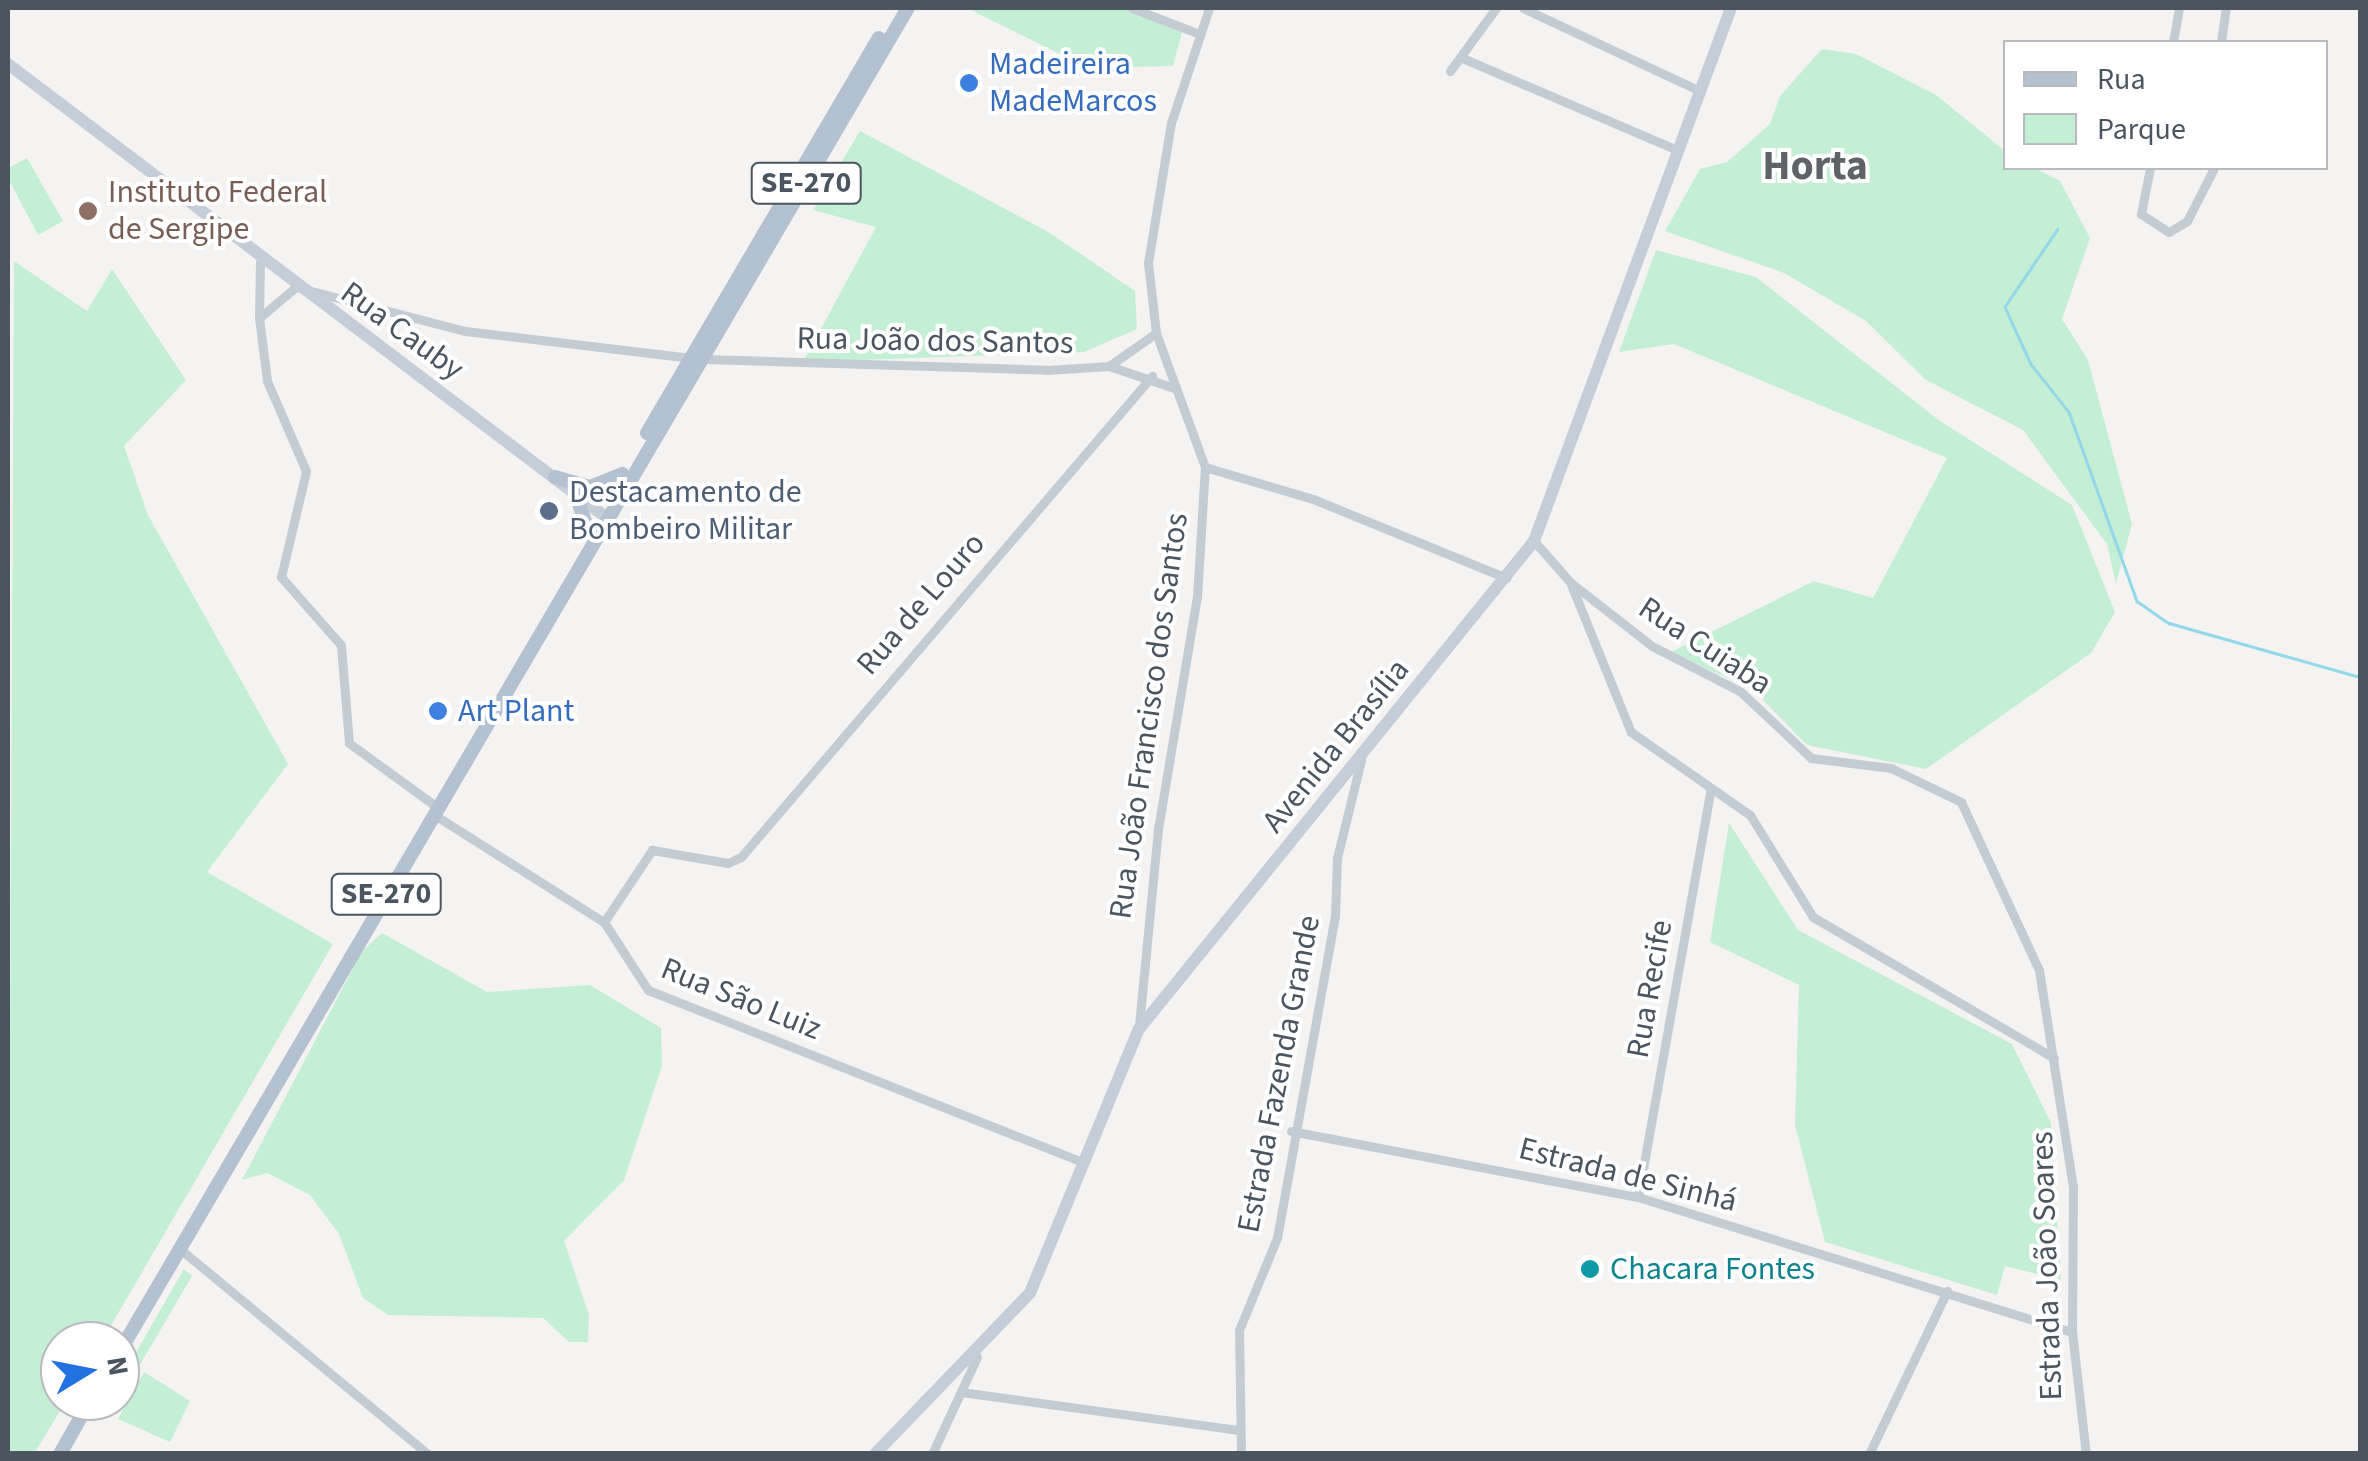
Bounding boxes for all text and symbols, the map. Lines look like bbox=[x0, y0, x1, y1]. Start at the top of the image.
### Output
legend bbox=[2003, 40, 2328, 170]
place label: Madeireira MadeMarcos bbox=[989, 46, 1157, 121]
text: Rua bbox=[2097, 58, 2146, 101]
marker: Madeireira MadeMarcos bbox=[958, 72, 980, 94]
text: Parque bbox=[2097, 108, 2186, 151]
district label: Horta bbox=[1762, 141, 1868, 191]
road number: SE-270 bbox=[748, 158, 864, 208]
place label: Instituto Federal de Sergipe bbox=[108, 174, 327, 249]
marker: Instituto Federal de Sergipe bbox=[77, 200, 99, 222]
street label: Rua Cauby bbox=[333, 274, 471, 388]
street label: Rua João dos Santos bbox=[796, 319, 1074, 363]
place label: Destacamento de Bombeiro Militar bbox=[569, 474, 802, 549]
marker: Destacamento de Bombeiro Militar bbox=[538, 500, 560, 522]
street label: Rua João Francisco dos Santos bbox=[1101, 511, 1197, 921]
street label: Rua de Louro bbox=[849, 525, 993, 683]
street label: Rua Cuiaba bbox=[1631, 589, 1779, 703]
street label: Avenida Brasília bbox=[1254, 651, 1418, 841]
place label: Art Plant bbox=[458, 692, 574, 730]
marker: Art Plant bbox=[427, 700, 449, 722]
road number: SE-270 bbox=[328, 869, 444, 919]
street label: Estrada Fazenda Grande bbox=[1229, 912, 1329, 1236]
street label: Rua Recife bbox=[1619, 917, 1681, 1061]
street label: Rua São Luiz bbox=[655, 950, 827, 1048]
street label: Estrada de Sinhá bbox=[1515, 1129, 1741, 1221]
street label: Estrada João Soares bbox=[2023, 1131, 2071, 1401]
place label: Chacara Fontes bbox=[1610, 1250, 1815, 1288]
marker: Chacara Fontes bbox=[1579, 1258, 1601, 1280]
north arrow bbox=[40, 1321, 140, 1421]
text: N bbox=[96, 1353, 139, 1379]

